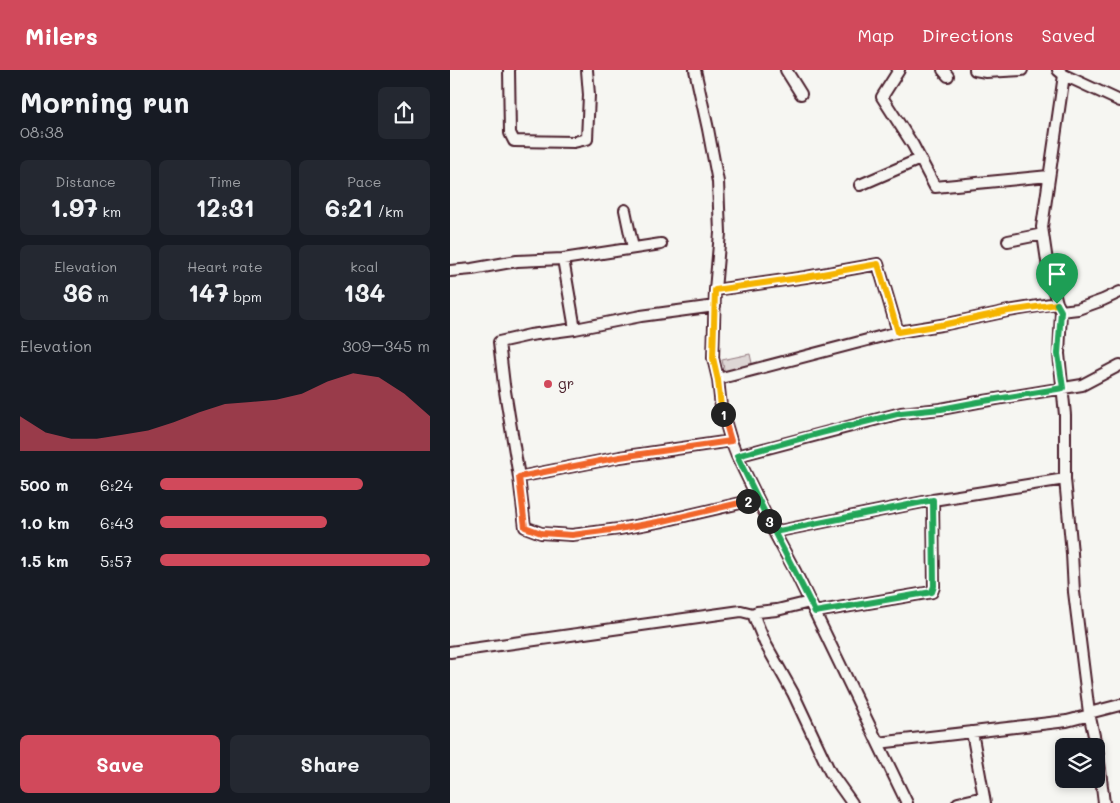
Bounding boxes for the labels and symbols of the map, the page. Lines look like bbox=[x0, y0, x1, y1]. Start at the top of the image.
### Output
pin bbox=[1036, 253, 1078, 304]
place label: gr bbox=[558, 373, 574, 393]
marker: gr bbox=[542, 378, 554, 390]
pin: 1 bbox=[710, 402, 736, 426]
pin: 2 bbox=[736, 488, 760, 514]
pin: 3 bbox=[756, 508, 782, 534]

